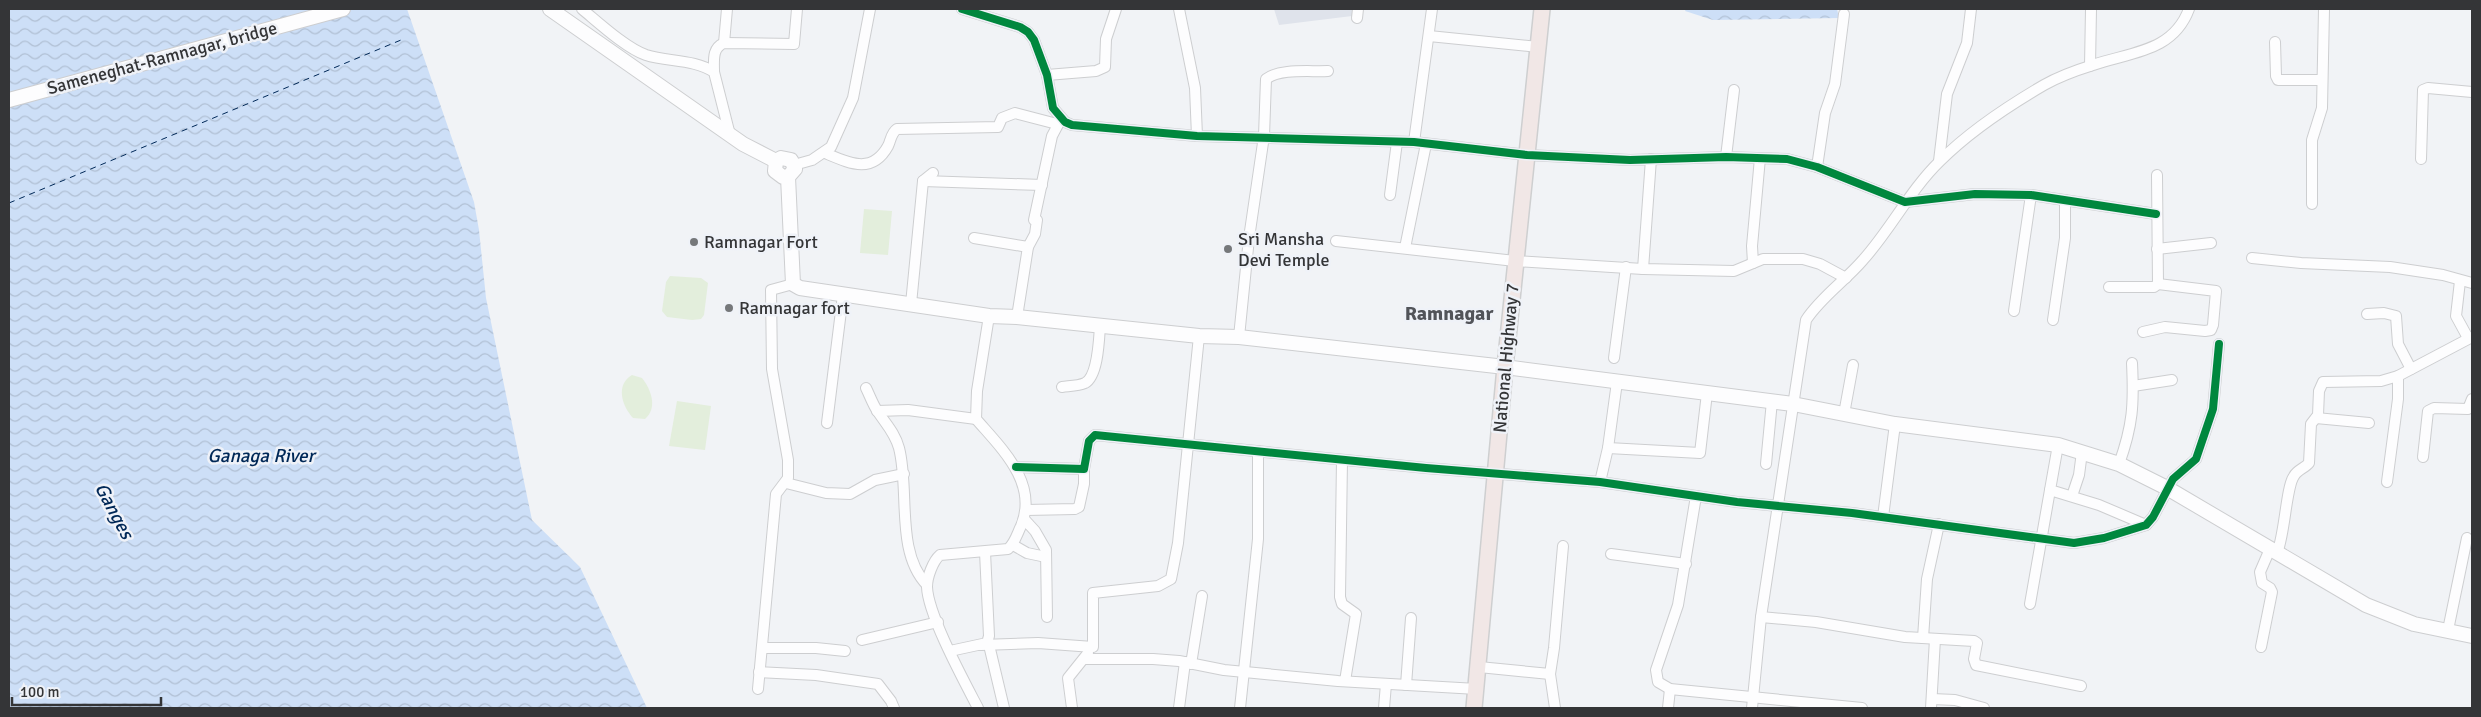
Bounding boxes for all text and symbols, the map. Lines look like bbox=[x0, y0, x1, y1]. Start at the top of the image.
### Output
street label: Sameneghat-Ramnagar, bridge bbox=[45, 17, 279, 99]
place label: Sri Mansha Devi Temple bbox=[1238, 228, 1330, 271]
place label: Ramnagar Fort bbox=[704, 231, 818, 253]
marker: Ramnagar Fort bbox=[688, 236, 700, 248]
marker: Sri Mansha Devi Temple bbox=[1222, 243, 1234, 255]
street label: National Highway 7 bbox=[1489, 282, 1523, 434]
place label: Ramnagar fort bbox=[739, 297, 850, 319]
district label: Ramnagar bbox=[1405, 301, 1493, 326]
marker: Ramnagar fort bbox=[723, 302, 735, 314]
water label: Ganaga River bbox=[208, 444, 317, 468]
water label: Ganges bbox=[89, 479, 139, 545]
scale bar bbox=[12, 674, 161, 706]
text: 100 m bbox=[20, 683, 60, 701]

